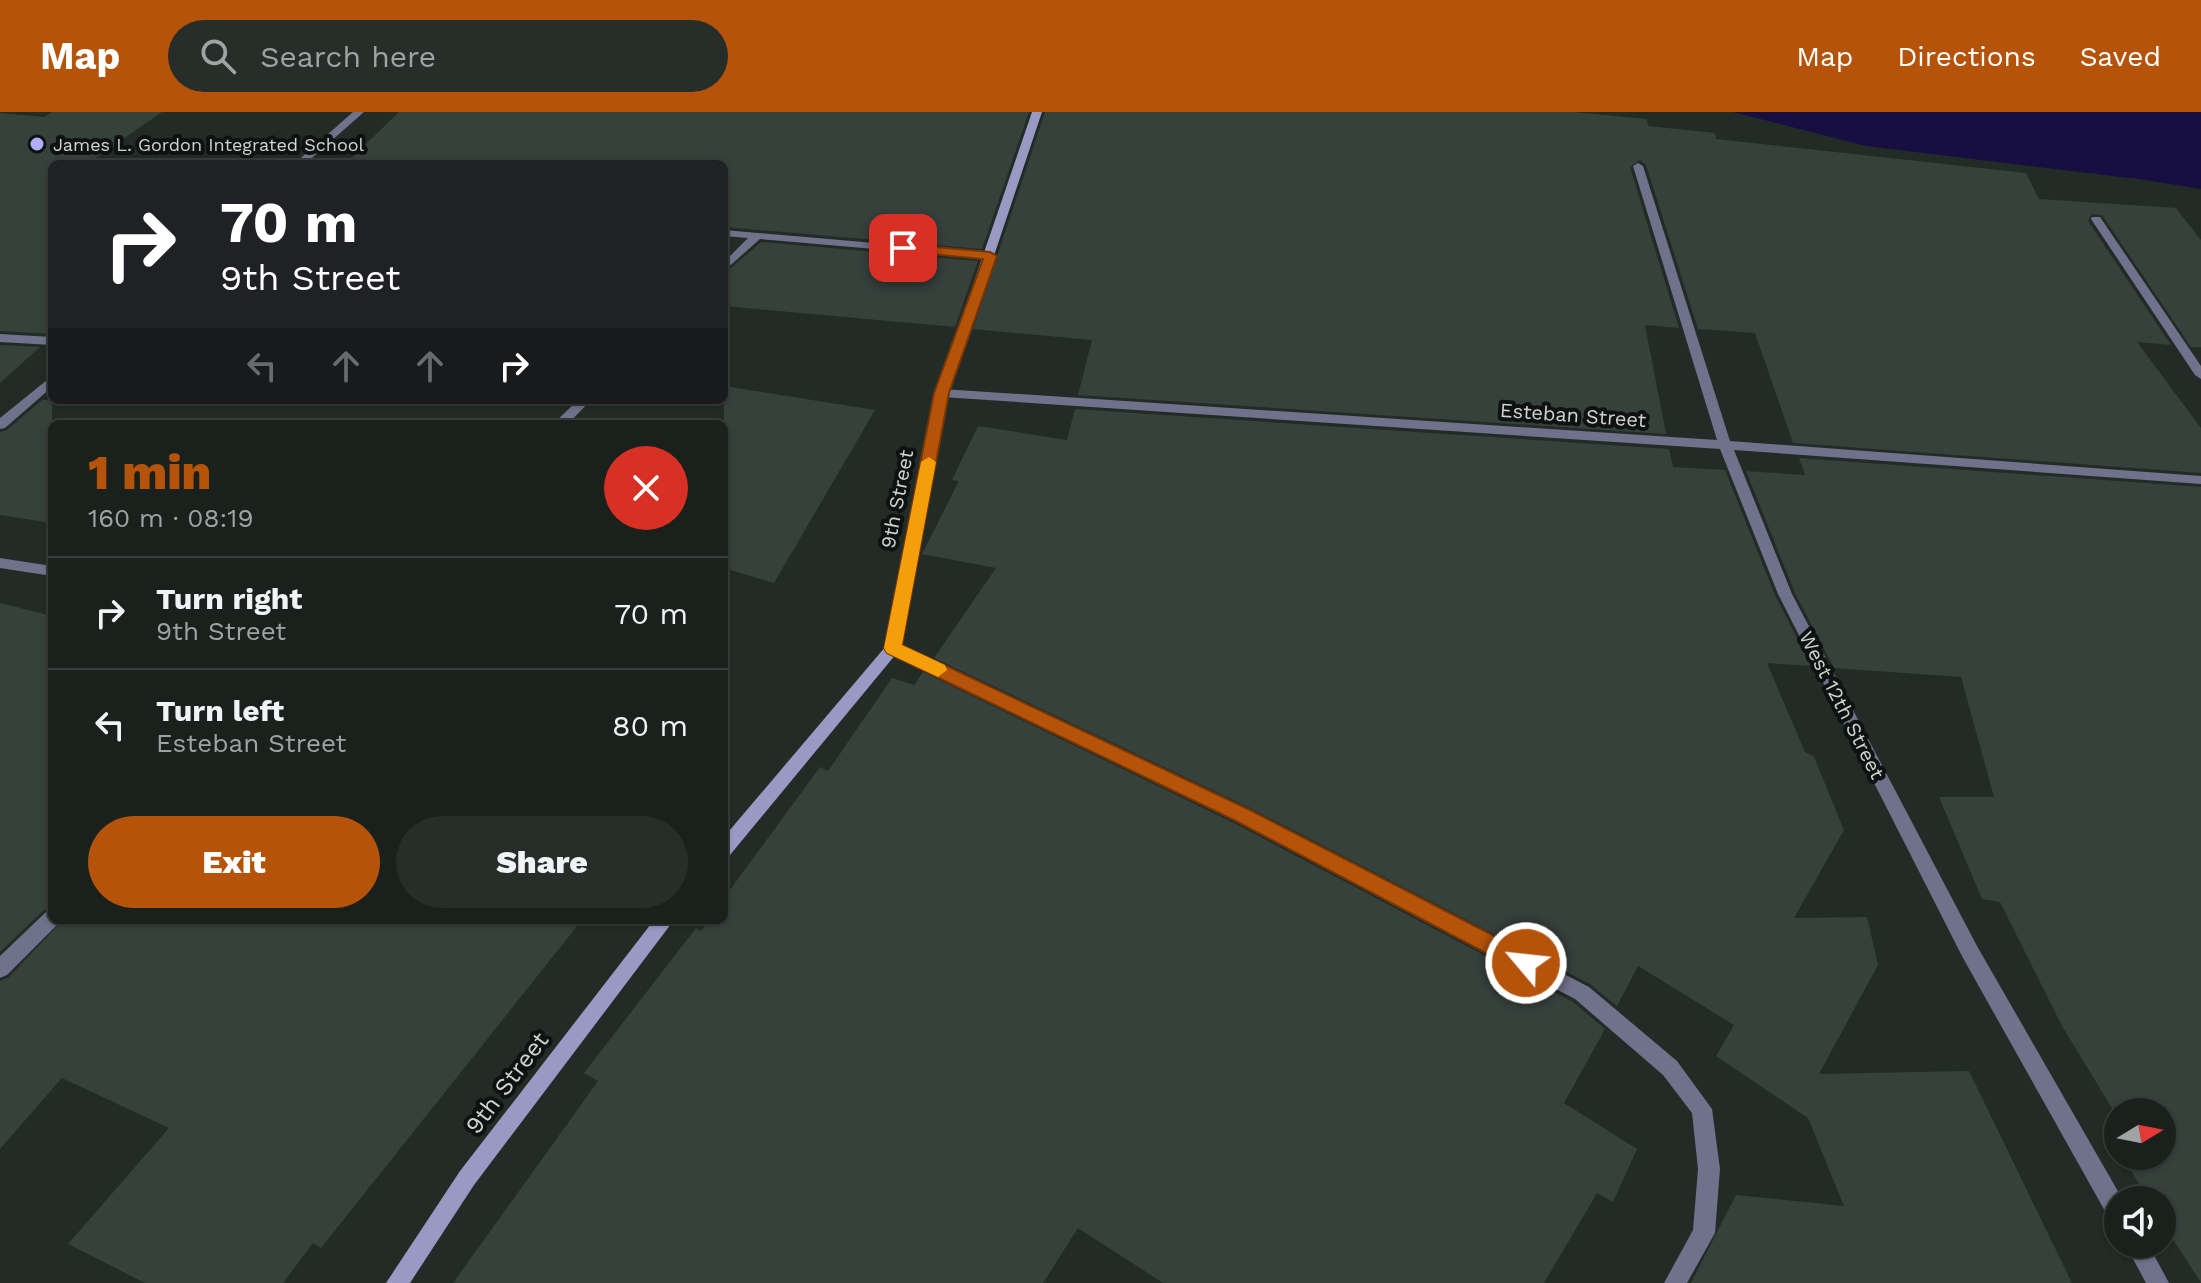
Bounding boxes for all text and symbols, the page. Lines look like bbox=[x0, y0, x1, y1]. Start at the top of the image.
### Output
search box bbox=[168, 20, 728, 92]
text: Map bbox=[40, 34, 120, 78]
icon: search bbox=[196, 34, 240, 78]
text: Search here bbox=[260, 39, 436, 74]
text: Map bbox=[1796, 40, 1853, 73]
text: Directions bbox=[1897, 40, 2036, 73]
text: Saved bbox=[2080, 40, 2161, 73]
place label: James L. Gordon Integrated School bbox=[53, 134, 365, 155]
marker: James L. Gordon Integrated School bbox=[28, 135, 46, 153]
text: 70 m bbox=[220, 190, 357, 256]
icon: right bbox=[88, 192, 192, 296]
pin bbox=[869, 214, 937, 282]
icon: arrive bbox=[881, 226, 925, 270]
text: 9th Street bbox=[220, 257, 400, 299]
icon: left bbox=[240, 344, 284, 388]
icon: ahead bbox=[324, 344, 368, 388]
icon: ahead bbox=[408, 344, 452, 388]
icon: right bbox=[492, 344, 536, 388]
street label: Esteban Street bbox=[1499, 398, 1648, 432]
text: 1 min bbox=[88, 444, 211, 501]
button: close bbox=[604, 446, 688, 530]
street label: 9th Street bbox=[876, 447, 918, 550]
text: 160 m · 08:19 bbox=[88, 503, 253, 533]
text: Turn right bbox=[156, 581, 302, 616]
icon: right bbox=[88, 591, 132, 635]
text: 70 m bbox=[614, 596, 688, 631]
text: 9th Street bbox=[156, 616, 286, 646]
street label: West 12th Street bbox=[1794, 627, 1890, 783]
text: Turn left bbox=[156, 693, 284, 728]
icon: left bbox=[88, 703, 132, 747]
text: 80 m bbox=[612, 708, 688, 743]
text: Esteban Street bbox=[156, 728, 346, 758]
button: Exit bbox=[88, 816, 380, 908]
button: Share bbox=[396, 816, 688, 908]
position arrow bbox=[1484, 921, 1568, 1005]
street label: 9th Street bbox=[460, 1027, 554, 1139]
north arrow bbox=[2104, 1098, 2176, 1170]
map controls bbox=[2104, 1098, 2176, 1258]
button: sound bbox=[2104, 1186, 2176, 1258]

